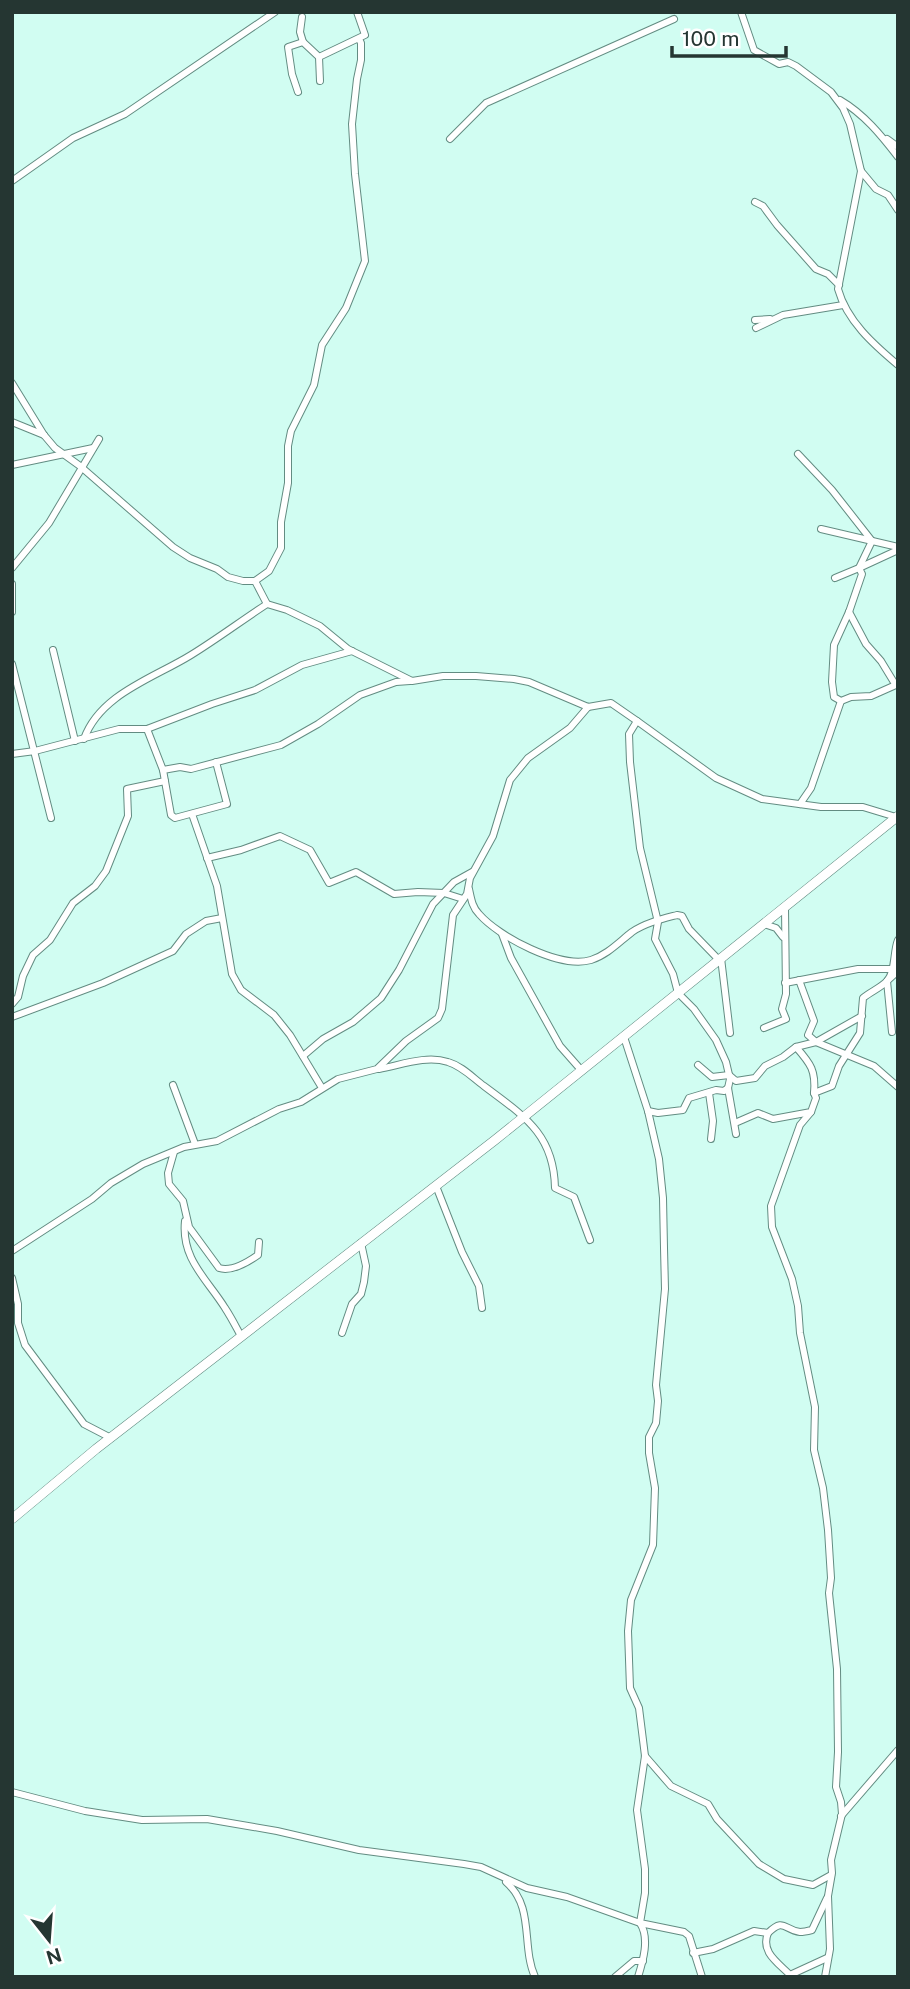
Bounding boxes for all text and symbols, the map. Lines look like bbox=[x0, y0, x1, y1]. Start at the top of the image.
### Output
scale bar bbox=[672, 14, 786, 58]
text: 100 m bbox=[682, 26, 739, 51]
north arrow bbox=[14, 1905, 84, 1975]
text: N bbox=[44, 1944, 64, 1969]

